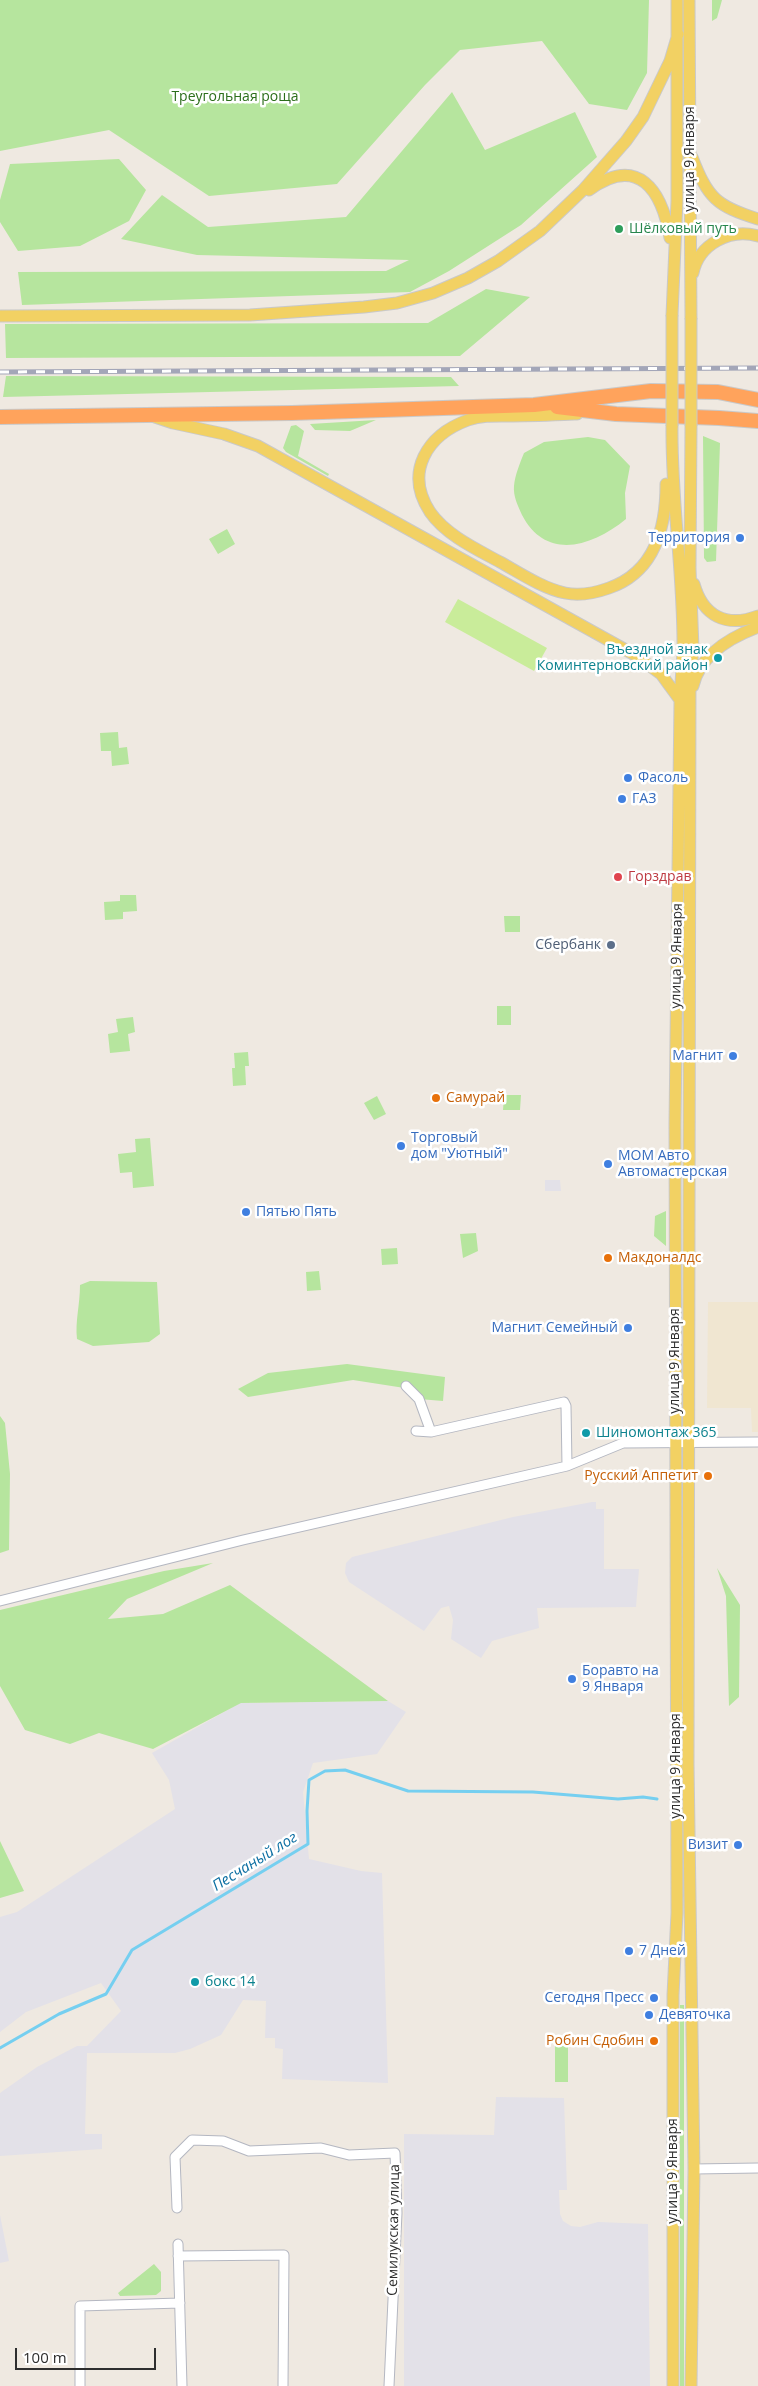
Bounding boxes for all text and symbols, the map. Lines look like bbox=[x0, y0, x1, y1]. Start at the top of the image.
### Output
park label: Треугольная роща bbox=[171, 89, 299, 105]
street label: улица 9 Января bbox=[682, 106, 698, 212]
place label: Шёлковый путь bbox=[629, 221, 737, 237]
marker: Шёлковый путь bbox=[613, 223, 625, 235]
place label: Территория bbox=[648, 530, 730, 546]
marker: Территория bbox=[734, 532, 746, 544]
place label: Въездной знак Коминтерновский район bbox=[537, 642, 708, 674]
marker: Въездной знак Коминтерновский район bbox=[712, 652, 724, 664]
place label: Фасоль bbox=[638, 770, 688, 786]
marker: Фасоль bbox=[622, 772, 634, 784]
place label: ГАЗ bbox=[632, 791, 656, 807]
marker: ГАЗ bbox=[616, 793, 628, 805]
place label: Горздрав bbox=[628, 869, 691, 885]
marker: Горздрав bbox=[612, 871, 624, 883]
street label: улица 9 Января bbox=[668, 903, 686, 1009]
place label: Сбербанк bbox=[535, 937, 601, 953]
marker: Сбербанк bbox=[605, 939, 617, 951]
place label: Магнит bbox=[672, 1048, 723, 1064]
marker: Магнит bbox=[727, 1050, 739, 1062]
place label: Самурай bbox=[446, 1090, 505, 1106]
marker: Самурай bbox=[430, 1092, 442, 1104]
place label: Торговый дом "Уютный" bbox=[411, 1130, 508, 1162]
marker: Торговый дом "Уютный" bbox=[395, 1140, 407, 1152]
place label: МОМ Авто Автомастерская bbox=[618, 1148, 727, 1180]
marker: МОМ Авто Автомастерская bbox=[602, 1158, 614, 1170]
place label: Пятью Пять bbox=[256, 1204, 337, 1220]
marker: Пятью Пять bbox=[240, 1206, 252, 1218]
place label: Макдоналдс bbox=[618, 1250, 701, 1266]
marker: Макдоналдс bbox=[602, 1252, 614, 1264]
street label: улица 9 Января bbox=[667, 1308, 683, 1414]
place label: Магнит Семейный bbox=[491, 1320, 618, 1336]
marker: Магнит Семейный bbox=[622, 1322, 634, 1334]
place label: Шиномонтаж 365 bbox=[596, 1425, 716, 1441]
marker: Шиномонтаж 365 bbox=[580, 1427, 592, 1439]
place label: Русский Аппетит bbox=[584, 1468, 698, 1484]
marker: Русский Аппетит bbox=[702, 1470, 714, 1482]
place label: Боравто на 9 Января bbox=[582, 1663, 659, 1695]
marker: Боравто на 9 Января bbox=[566, 1673, 578, 1685]
street label: улица 9 Января bbox=[668, 1713, 684, 1819]
water label: Песчаный лог bbox=[209, 1829, 301, 1895]
place label: Визит bbox=[688, 1837, 728, 1853]
marker: Визит bbox=[732, 1839, 744, 1851]
place label: 7 Дней bbox=[639, 1943, 686, 1959]
marker: 7 Дней bbox=[623, 1945, 635, 1957]
place label: бокс 14 bbox=[205, 1974, 255, 1990]
marker: бокс 14 bbox=[189, 1976, 201, 1988]
place label: Сегодня Пресс bbox=[545, 1990, 644, 2006]
marker: Сегодня Пресс bbox=[648, 1992, 660, 2004]
place label: Девяточка bbox=[659, 2007, 731, 2023]
marker: Девяточка bbox=[643, 2009, 655, 2021]
place label: Робин Сдобин bbox=[546, 2033, 644, 2049]
marker: Робин Сдобин bbox=[648, 2035, 660, 2047]
street label: улица 9 Января bbox=[665, 2118, 681, 2224]
street label: Семилукская улица bbox=[384, 2164, 404, 2296]
scale bar bbox=[18, 2338, 159, 2370]
text: 100 m bbox=[23, 2347, 67, 2367]

